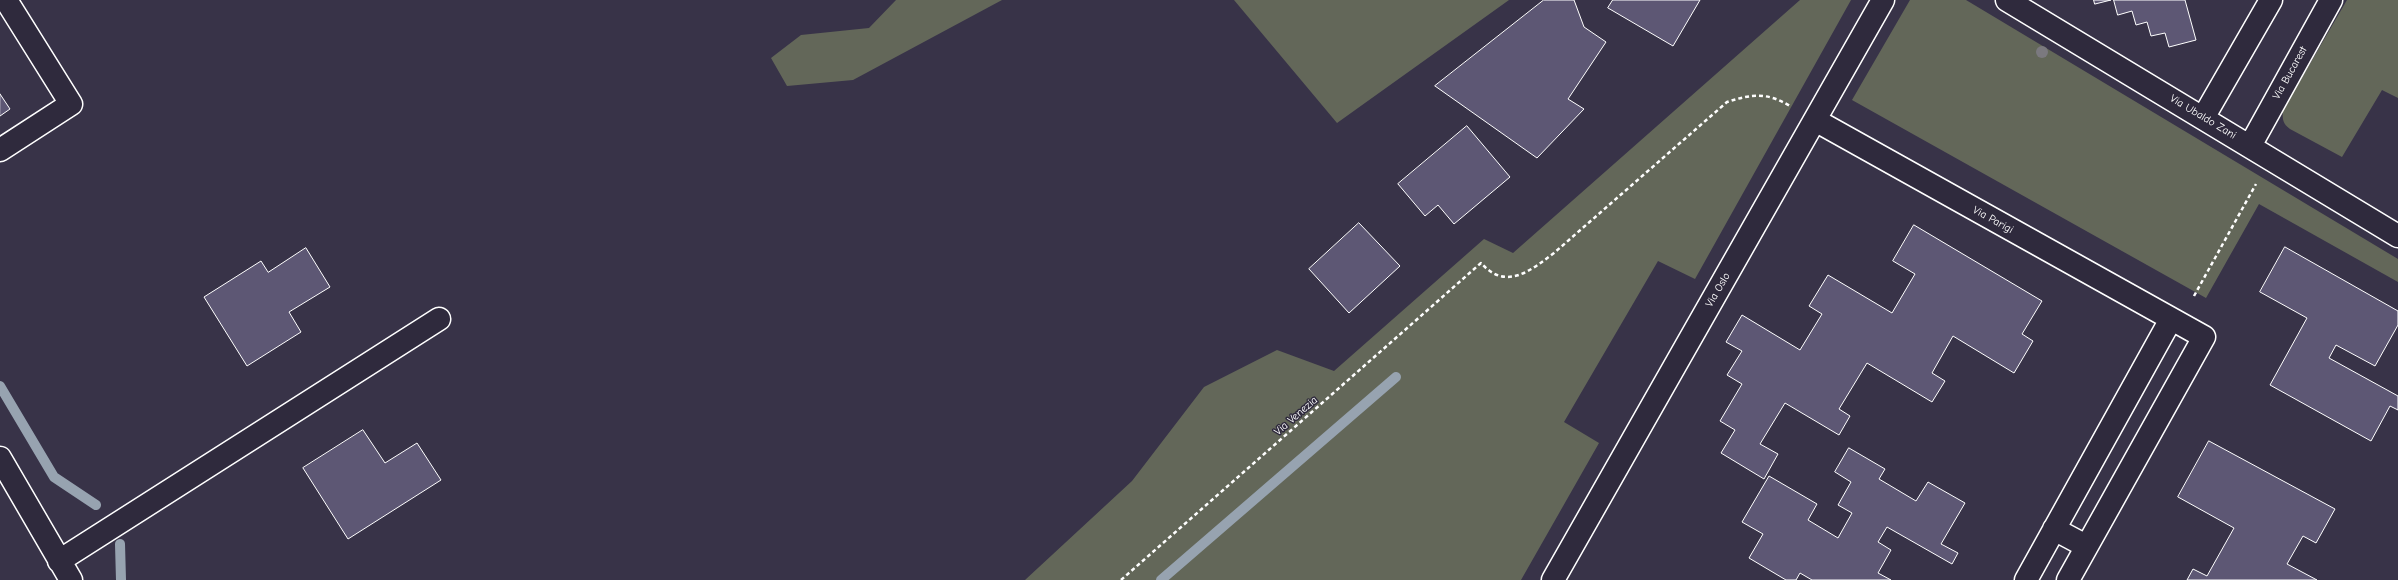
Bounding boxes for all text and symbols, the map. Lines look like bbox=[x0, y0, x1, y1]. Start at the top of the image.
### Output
street label: Via Bucarest bbox=[2270, 44, 2310, 102]
street label: Via Ubaldo Zani bbox=[2167, 92, 2239, 142]
street label: Via Parigi bbox=[1970, 203, 2016, 237]
street label: Via Oslo bbox=[1703, 270, 1733, 310]
street label: Via Venezia bbox=[1272, 394, 1320, 438]

